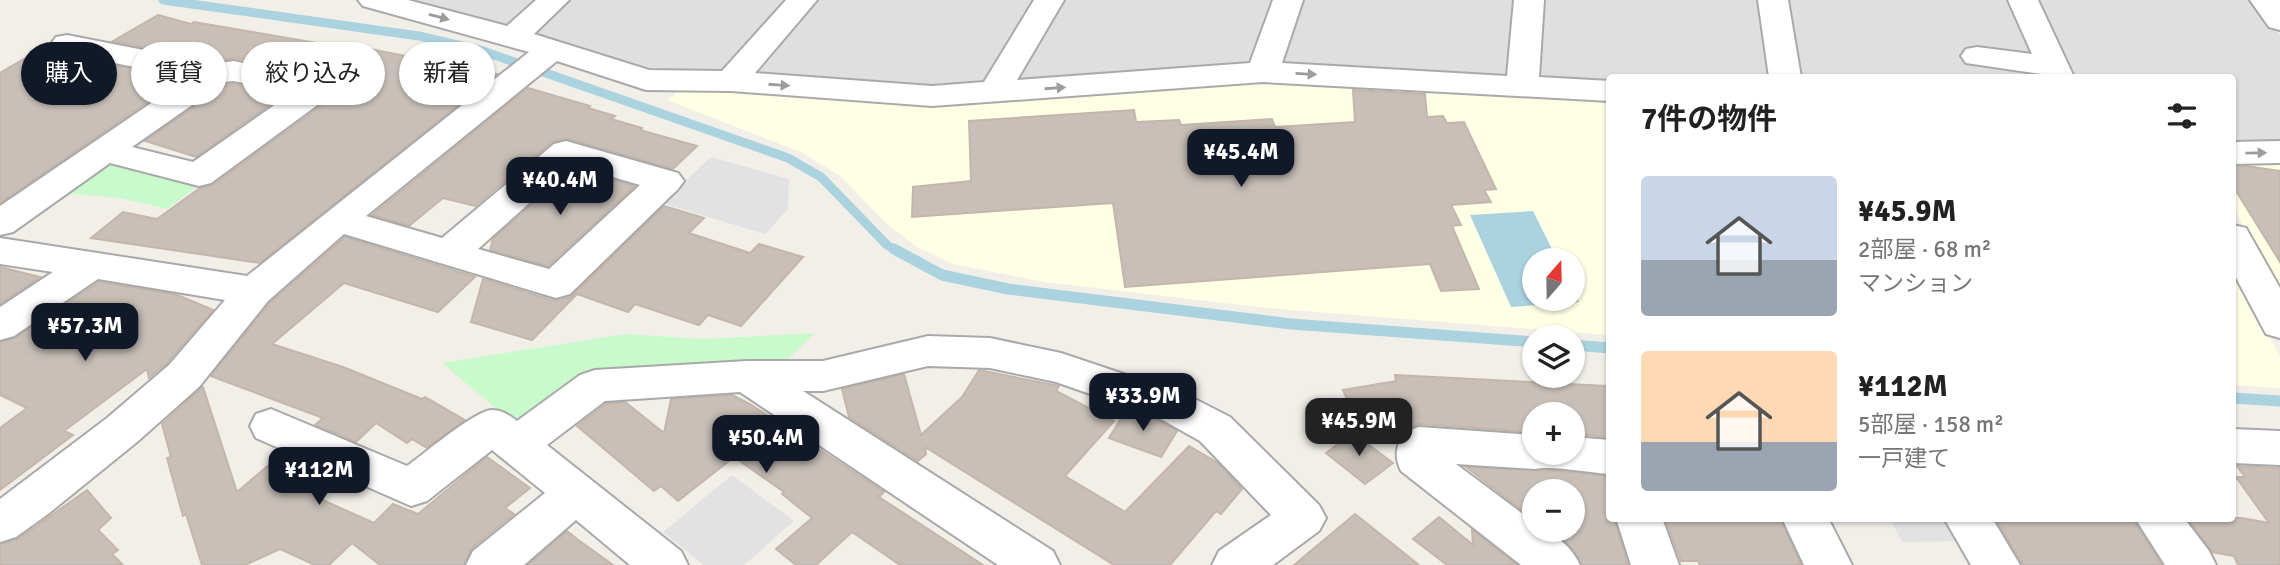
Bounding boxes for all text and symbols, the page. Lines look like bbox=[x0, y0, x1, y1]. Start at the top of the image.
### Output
one-way arrow bbox=[428, 12, 450, 23]
chip: 購入 bbox=[21, 42, 117, 105]
chip: 賃貸 bbox=[131, 42, 227, 105]
chip: 絞り込み bbox=[241, 42, 385, 105]
chip: 新着 bbox=[399, 42, 495, 105]
one-way arrow bbox=[1295, 69, 1317, 80]
one-way arrow bbox=[768, 80, 790, 91]
one-way arrow bbox=[1044, 83, 1066, 94]
icon: filters bbox=[2163, 97, 2201, 135]
text: 7件の物件 bbox=[1641, 101, 1777, 138]
pin: ¥45.4M bbox=[1184, 130, 1298, 189]
text: ¥45.4M bbox=[1203, 137, 1279, 166]
one-way arrow bbox=[2246, 147, 2268, 159]
pin: ¥40.4M bbox=[503, 158, 617, 217]
text: ¥40.4M bbox=[522, 165, 598, 194]
text: ¥45.9M bbox=[1858, 193, 1956, 230]
icon: home bbox=[1697, 204, 1781, 288]
text: 2部屋 · 68 m² bbox=[1858, 235, 1991, 264]
north arrow bbox=[1522, 248, 1586, 312]
map controls bbox=[1522, 248, 1585, 542]
text: マンション bbox=[1858, 269, 1973, 298]
pin: ¥57.3M bbox=[28, 304, 142, 363]
text: ¥57.3M bbox=[47, 311, 123, 340]
button: layers bbox=[1522, 325, 1585, 388]
text: ¥112M bbox=[1858, 368, 1948, 405]
pin: ¥33.9M bbox=[1086, 374, 1200, 433]
icon: home bbox=[1697, 379, 1781, 463]
text: ¥33.9M bbox=[1105, 381, 1181, 410]
pin: ¥45.9M bbox=[1302, 398, 1416, 458]
button: + bbox=[1522, 402, 1585, 465]
text: ¥45.9M bbox=[1321, 406, 1397, 435]
text: 5部屋 · 158 m² bbox=[1858, 410, 2004, 439]
pin: ¥50.4M bbox=[709, 416, 823, 475]
text: ¥50.4M bbox=[728, 423, 804, 452]
text: 一戸建て bbox=[1858, 444, 1950, 473]
pin: ¥112M bbox=[270, 448, 368, 507]
text: ¥112M bbox=[285, 455, 353, 484]
button: − bbox=[1522, 479, 1585, 542]

